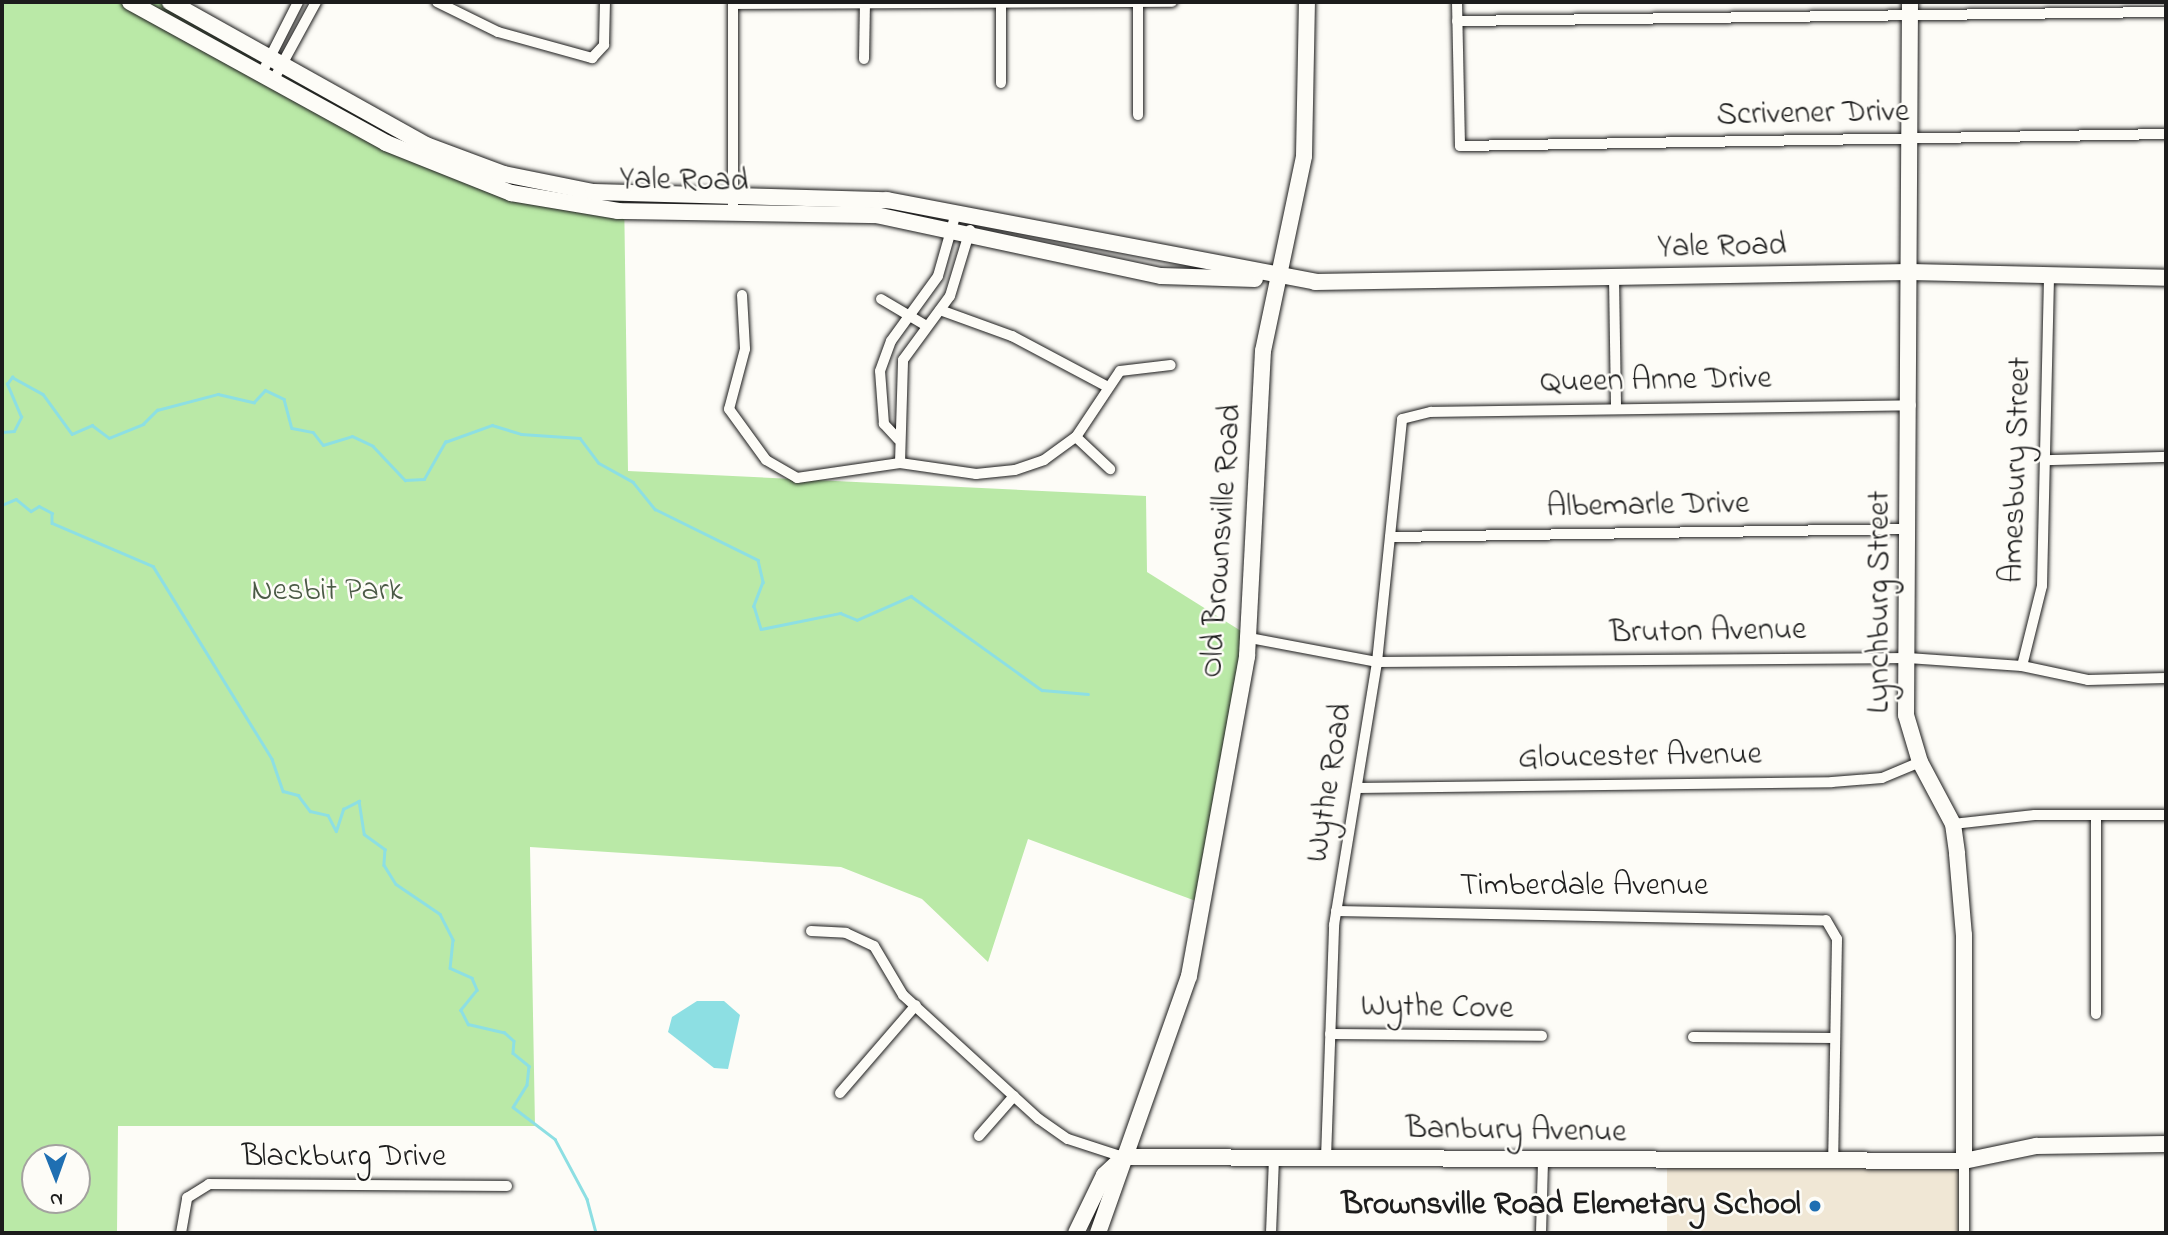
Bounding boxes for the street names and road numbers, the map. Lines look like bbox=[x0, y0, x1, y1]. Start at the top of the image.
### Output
street label: Scrivener Drive bbox=[1716, 94, 1910, 136]
street label: Yale Road bbox=[619, 162, 749, 202]
street label: Yale Road bbox=[1657, 228, 1787, 268]
street label: Amesbury Street bbox=[1995, 356, 2041, 584]
street label: Queen Anne Drive bbox=[1540, 361, 1772, 403]
street label: Old Brownsville Road bbox=[1194, 403, 1252, 679]
street label: Albemarle Drive bbox=[1546, 486, 1750, 528]
street label: Lynchburg Street bbox=[1862, 491, 1900, 713]
street label: Bruton Avenue bbox=[1609, 612, 1807, 654]
street label: Wythe Road bbox=[1299, 701, 1363, 865]
street label: Gloucester Avenue bbox=[1518, 737, 1762, 779]
street label: Timberdale Avenue bbox=[1460, 868, 1708, 906]
street label: Wythe Cove bbox=[1360, 988, 1514, 1030]
street label: Banbury Avenue bbox=[1405, 1111, 1627, 1153]
street label: Blackburg Drive bbox=[242, 1139, 446, 1177]

